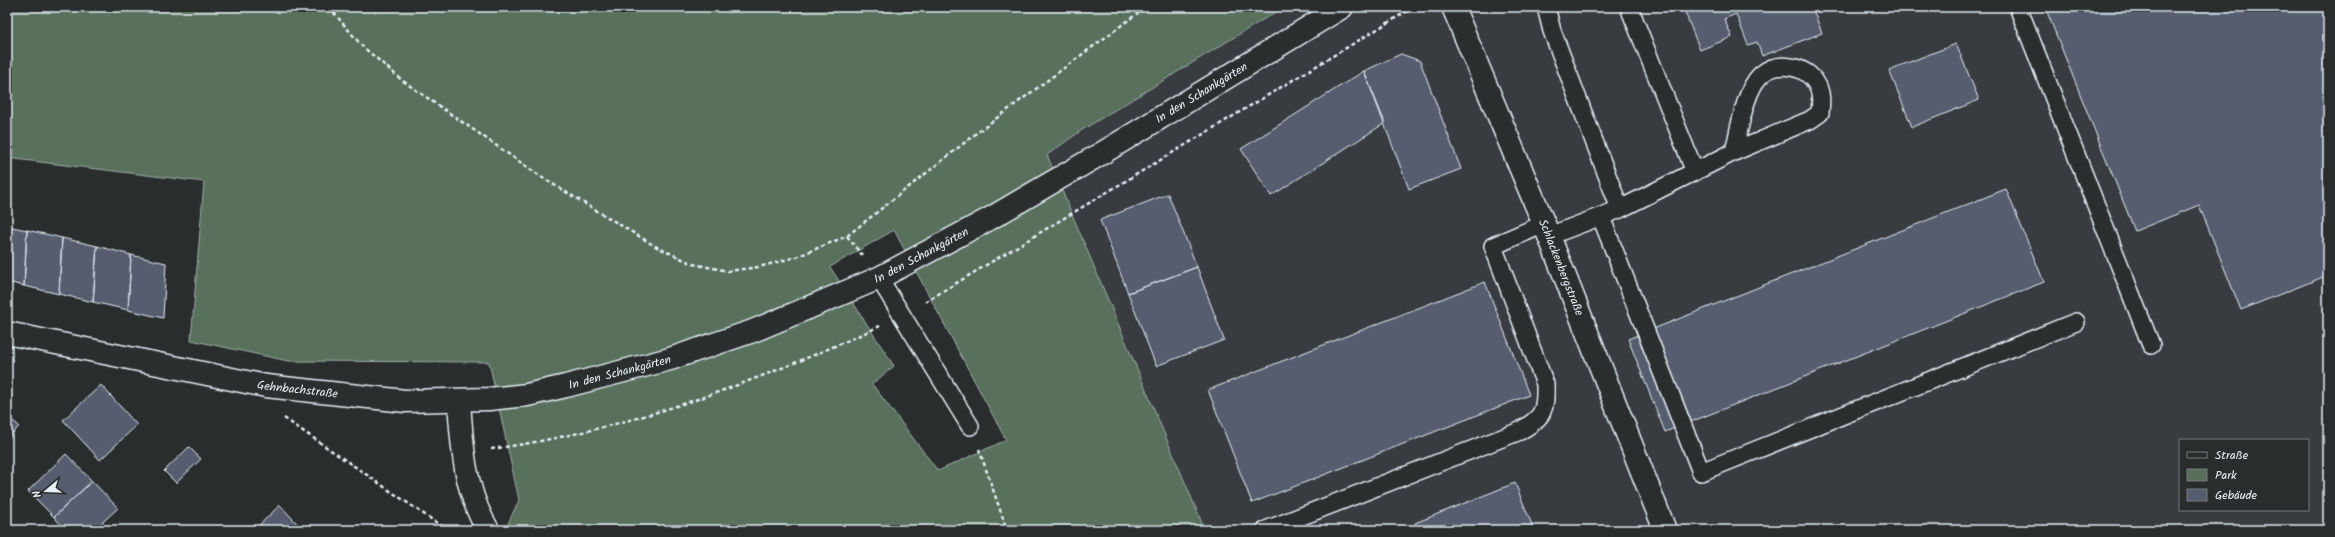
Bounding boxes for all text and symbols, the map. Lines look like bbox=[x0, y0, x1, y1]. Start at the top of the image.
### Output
street label: In den Schankgärten bbox=[1151, 57, 1251, 128]
street label: Schlackenbergstraße bbox=[1533, 216, 1589, 319]
street label: In den Schankgärten bbox=[871, 222, 972, 289]
street label: In den Schankgärten bbox=[566, 350, 673, 394]
street label: Gehnbachstraße bbox=[255, 375, 339, 403]
legend bbox=[2179, 439, 2309, 511]
text: Straße bbox=[2215, 446, 2249, 465]
text: Park bbox=[2215, 466, 2237, 485]
north arrow bbox=[26, 471, 66, 511]
text: Gebäude bbox=[2215, 486, 2257, 505]
text: N bbox=[28, 488, 47, 500]

